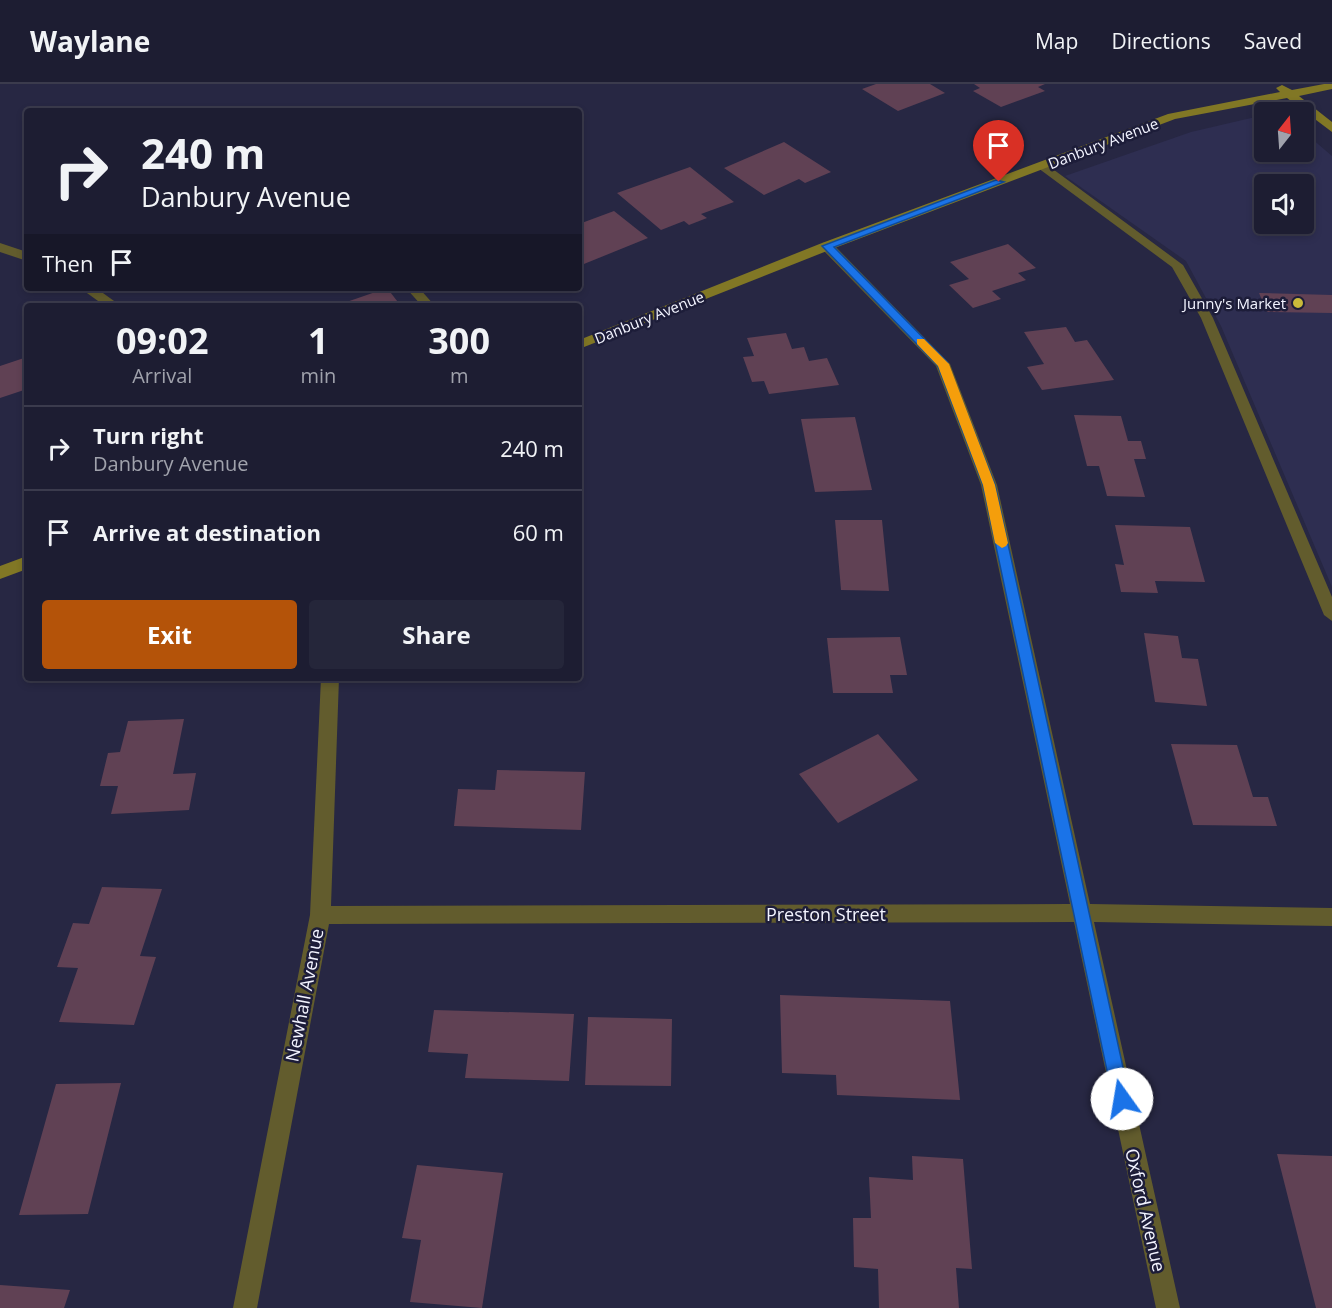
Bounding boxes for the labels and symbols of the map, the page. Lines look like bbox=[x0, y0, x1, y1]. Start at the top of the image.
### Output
north arrow bbox=[1254, 102, 1314, 162]
street label: Danbury Avenue bbox=[1045, 113, 1161, 173]
pin bbox=[973, 120, 1024, 182]
street label: Danbury Avenue bbox=[591, 286, 707, 348]
place label: Junny's Market bbox=[1181, 293, 1286, 313]
marker: Junny's Market bbox=[1291, 296, 1305, 310]
street label: Preston Street bbox=[766, 902, 886, 926]
street label: Newhall Avenue bbox=[279, 926, 329, 1064]
position arrow bbox=[1090, 1067, 1154, 1131]
street label: Oxford Avenue bbox=[1120, 1146, 1172, 1274]

